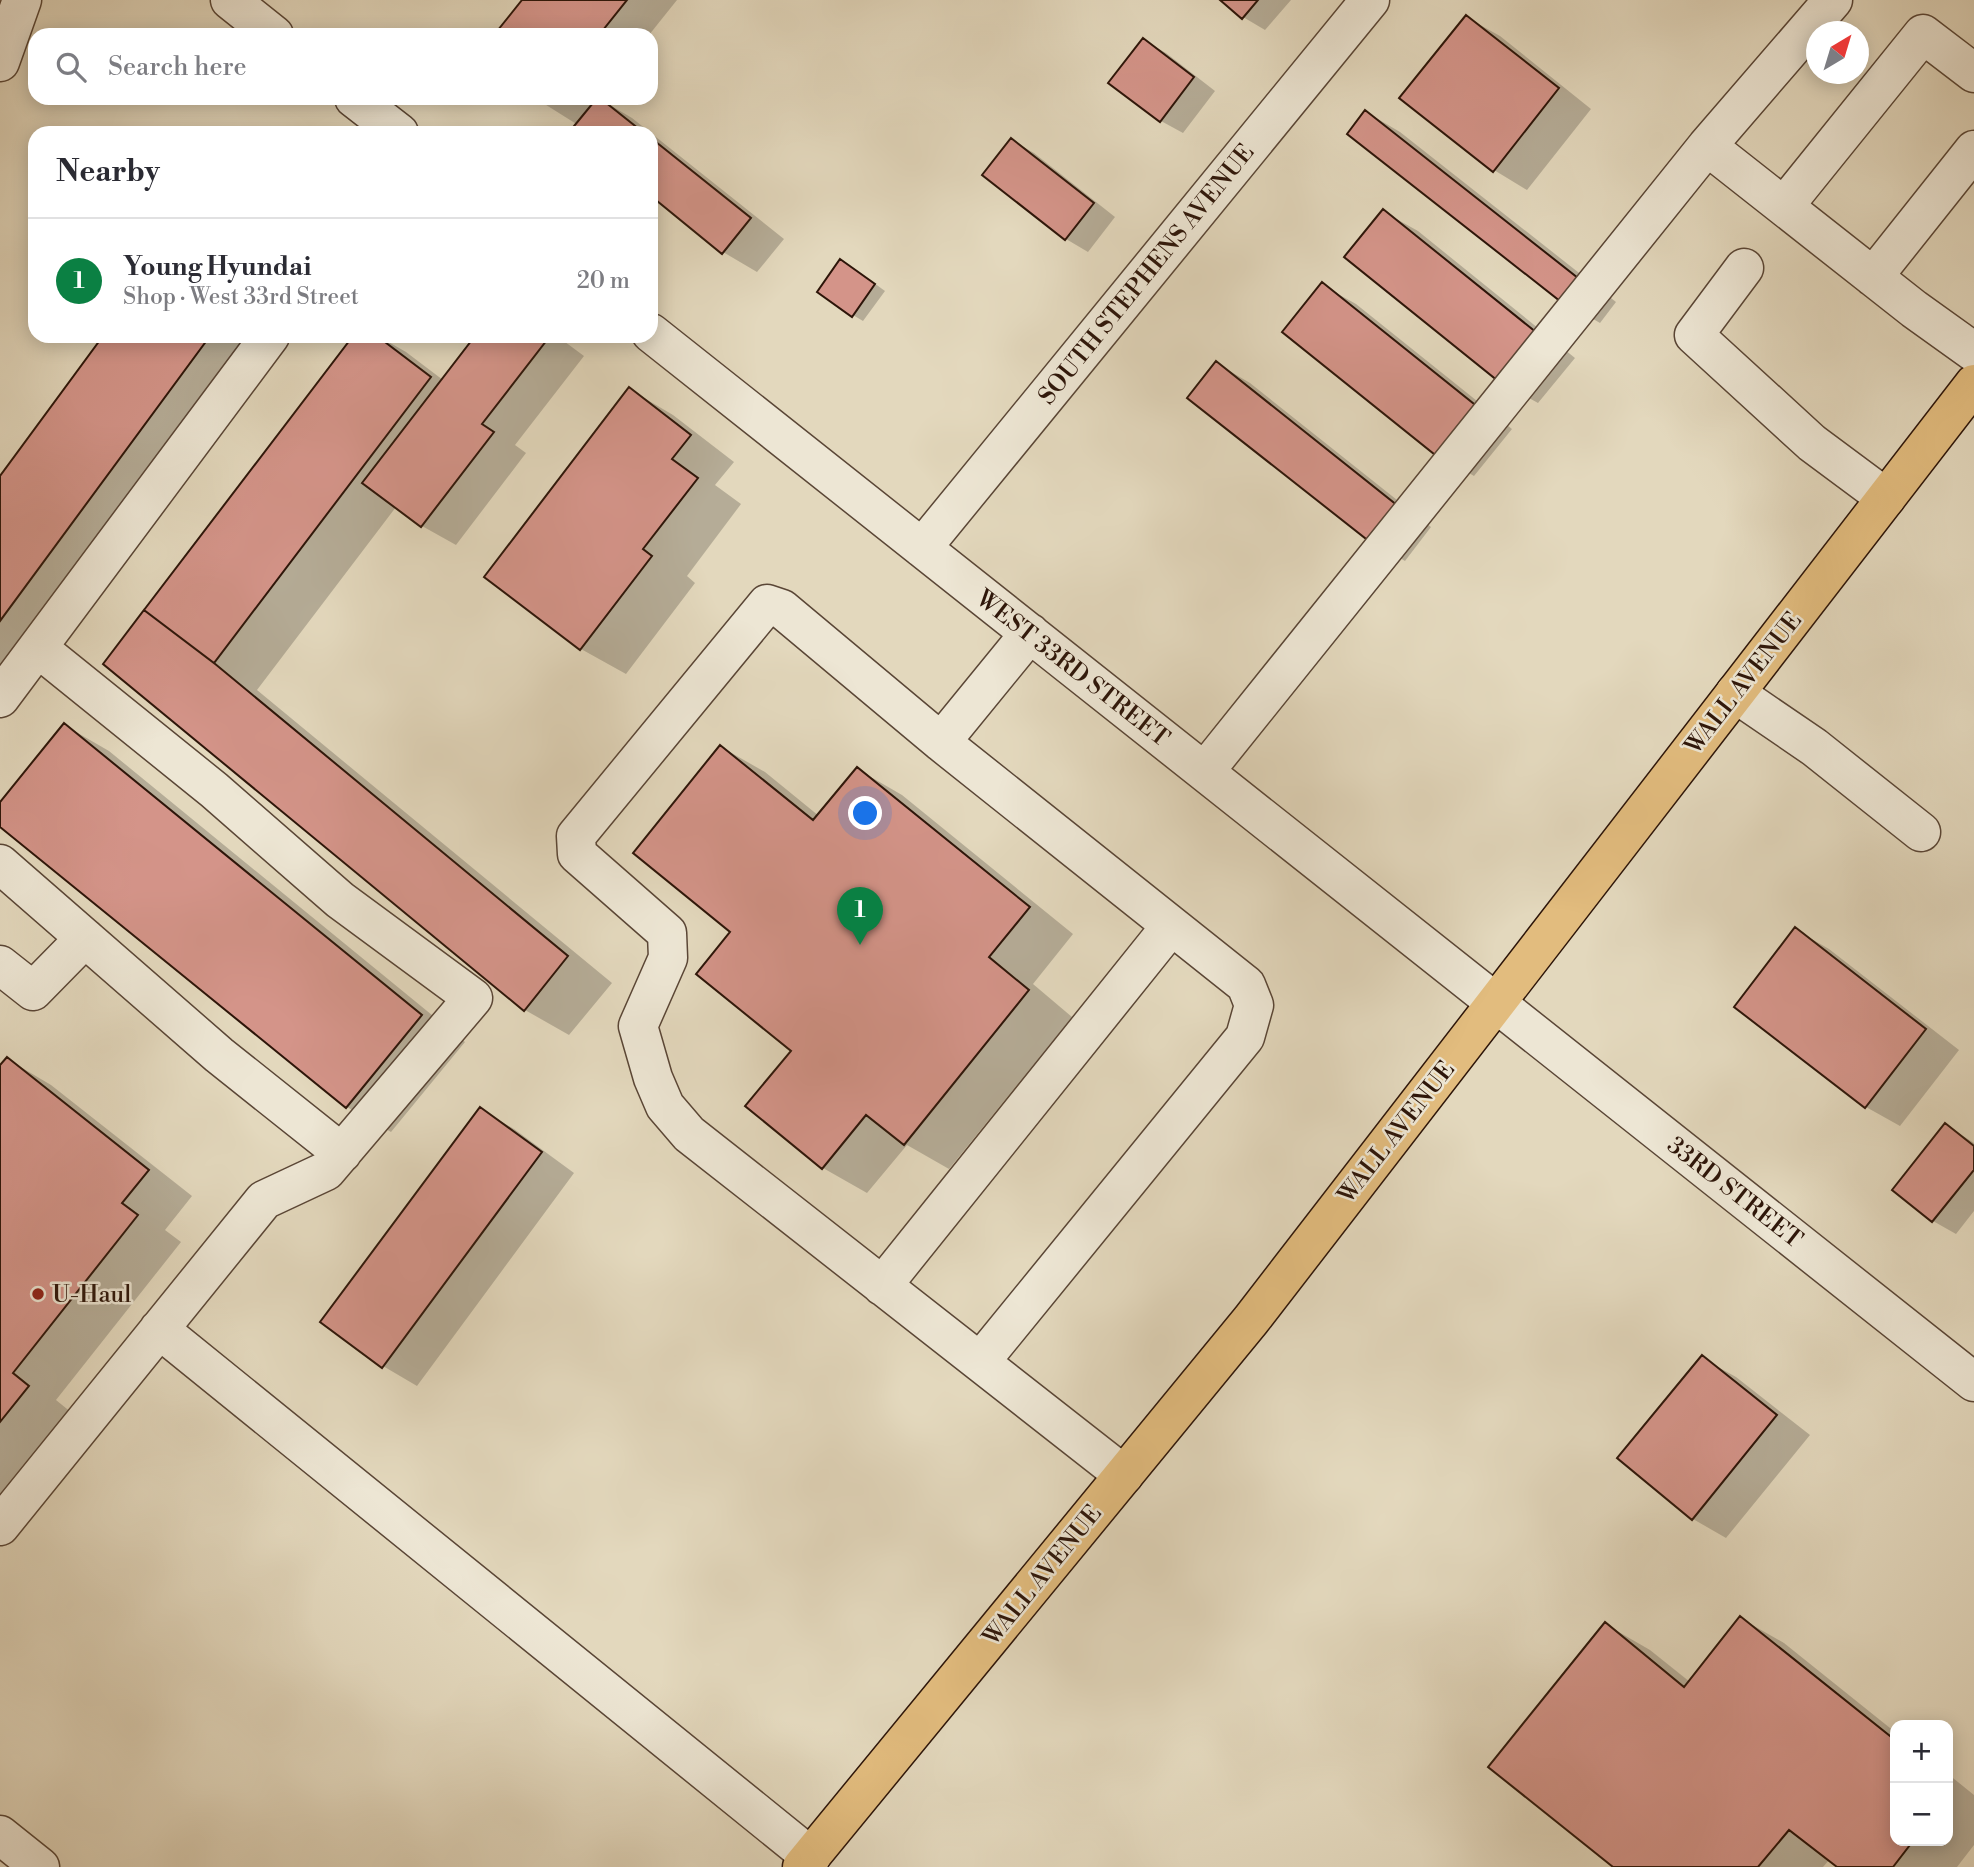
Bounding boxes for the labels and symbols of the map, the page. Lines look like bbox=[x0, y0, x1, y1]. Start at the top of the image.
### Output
north arrow bbox=[1806, 21, 1869, 84]
street label: SOUTH STEPHENS AVENUE bbox=[1032, 138, 1261, 411]
street label: WEST 33RD STREET bbox=[969, 583, 1175, 754]
street label: WALL AVENUE bbox=[1678, 606, 1809, 762]
your location bbox=[848, 796, 882, 830]
pin: 1 bbox=[837, 887, 883, 945]
street label: WALL AVENUE bbox=[1331, 1055, 1462, 1211]
street label: 33RD STREET bbox=[1661, 1131, 1808, 1255]
place label: U-Haul bbox=[52, 1280, 131, 1310]
marker: U-Haul bbox=[30, 1286, 46, 1302]
street label: WALL AVENUE bbox=[976, 1499, 1109, 1653]

